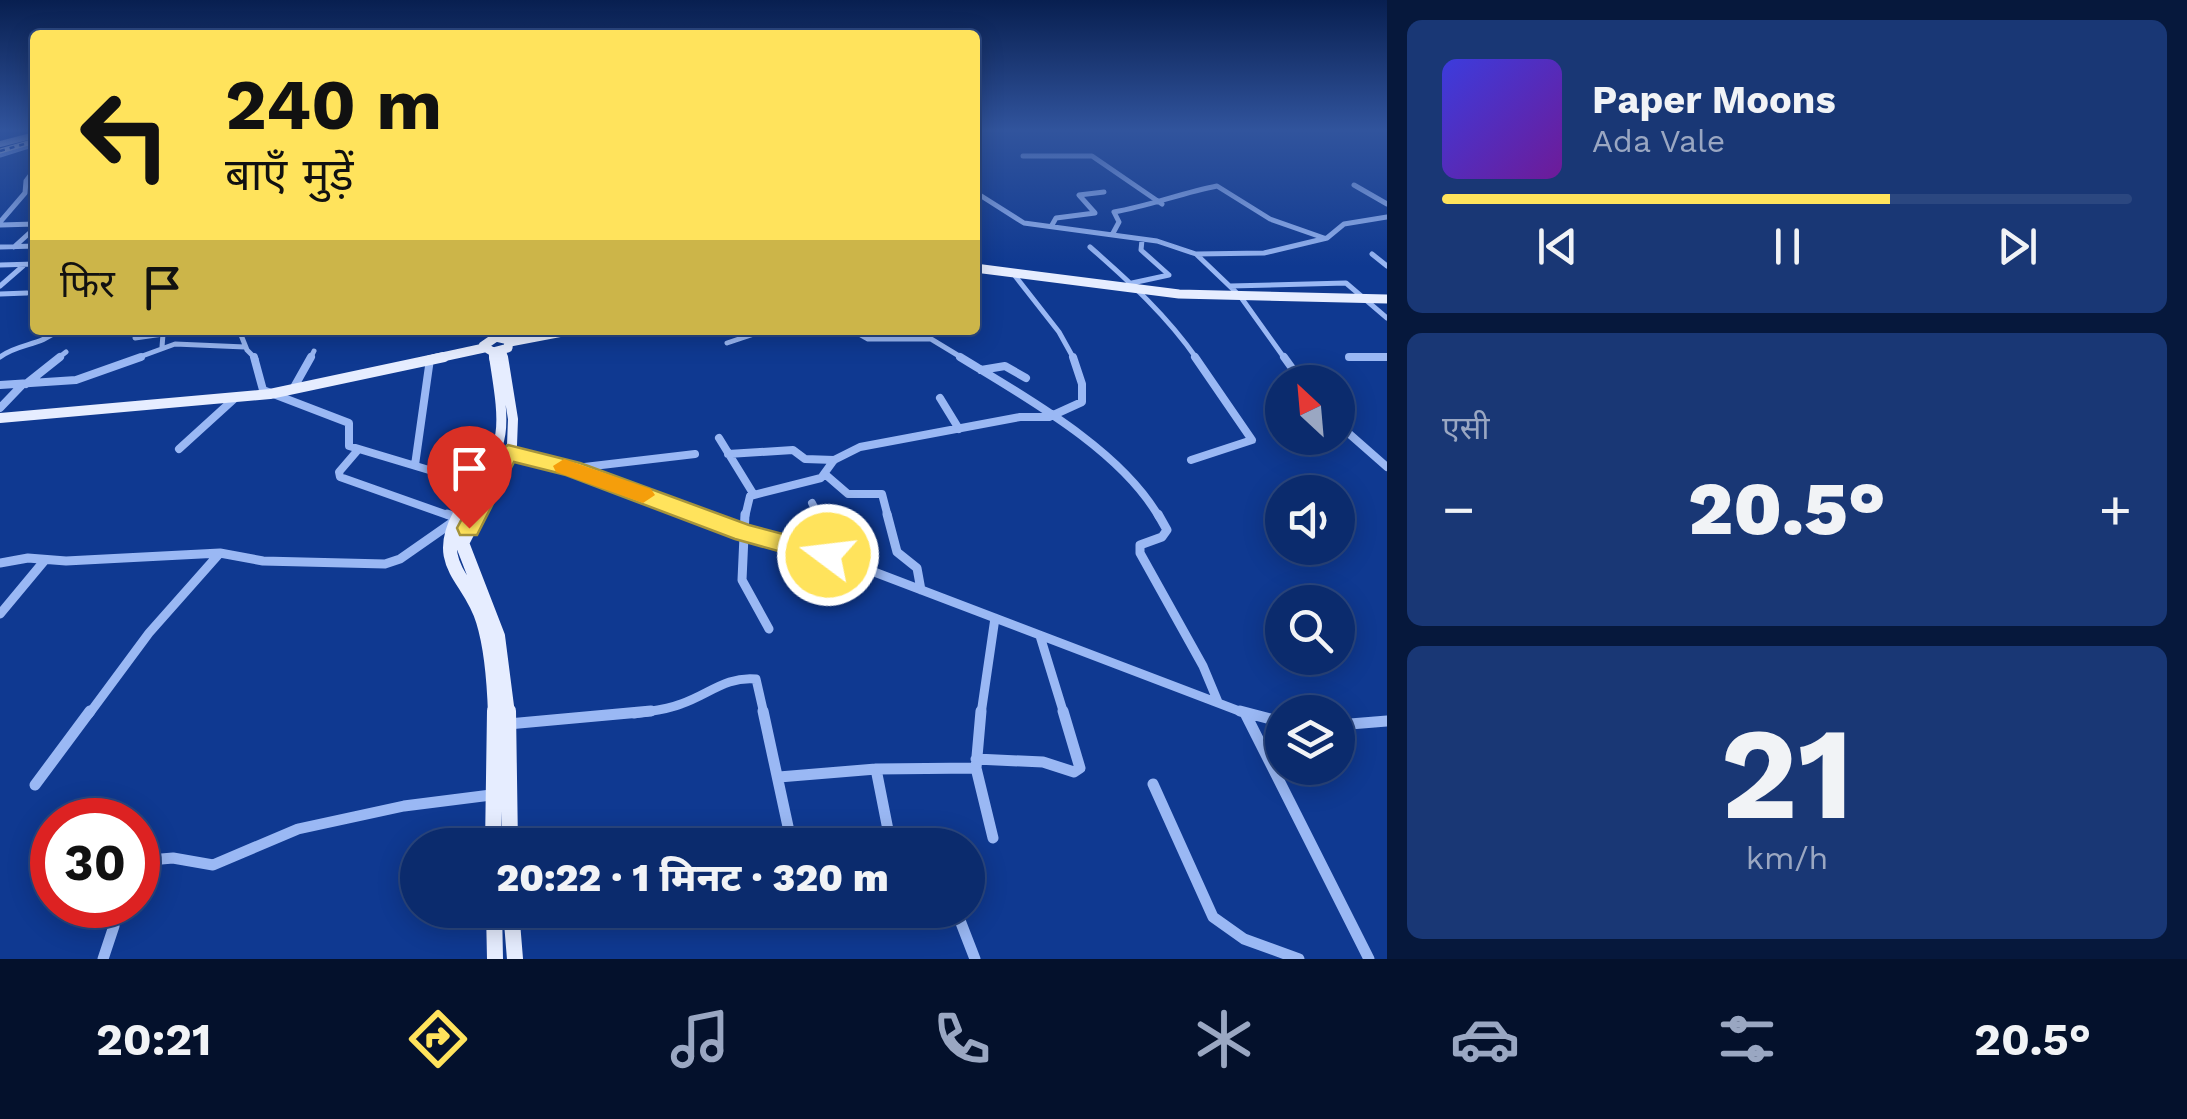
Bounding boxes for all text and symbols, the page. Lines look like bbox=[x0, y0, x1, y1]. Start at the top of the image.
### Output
text: 240 m bbox=[225, 64, 442, 146]
icon: left bbox=[60, 70, 190, 200]
text: Paper Moons bbox=[1592, 78, 1836, 122]
text: Ada Vale bbox=[1592, 122, 1725, 160]
text: बाएँ मुड़ें bbox=[225, 148, 354, 201]
icon: previous bbox=[1530, 219, 1585, 274]
icon: pause bbox=[1760, 219, 1815, 274]
icon: next bbox=[1990, 219, 2045, 274]
icon: arrive bbox=[135, 260, 190, 315]
text: फिर bbox=[60, 262, 115, 306]
north arrow bbox=[1265, 365, 1355, 455]
map controls bbox=[1265, 365, 1355, 785]
text: एसी bbox=[1442, 409, 1490, 447]
pin bbox=[427, 426, 512, 529]
icon: arrive bbox=[442, 441, 497, 496]
text: 20.5° bbox=[1688, 464, 1886, 552]
button: sound bbox=[1265, 475, 1355, 565]
text: − bbox=[1442, 477, 1475, 541]
text: + bbox=[2099, 477, 2132, 541]
position arrow bbox=[776, 503, 880, 607]
button: search bbox=[1265, 585, 1355, 675]
button: layers bbox=[1265, 695, 1355, 785]
text: 21 bbox=[1720, 697, 1854, 850]
speed limit sign: 30 bbox=[30, 798, 160, 928]
text: km/h bbox=[1746, 839, 1828, 877]
text: 20:22 · 1 मिनट · 320 m bbox=[496, 856, 889, 900]
icon: directions bbox=[403, 1004, 473, 1074]
icon: music bbox=[665, 1004, 735, 1074]
icon: phone bbox=[927, 1004, 997, 1074]
icon: climate bbox=[1189, 1004, 1259, 1074]
icon: car bbox=[1450, 1004, 1520, 1074]
icon: filters bbox=[1712, 1004, 1782, 1074]
text: 20:21 bbox=[96, 1013, 212, 1066]
text: 20.5° bbox=[1974, 1013, 2091, 1066]

